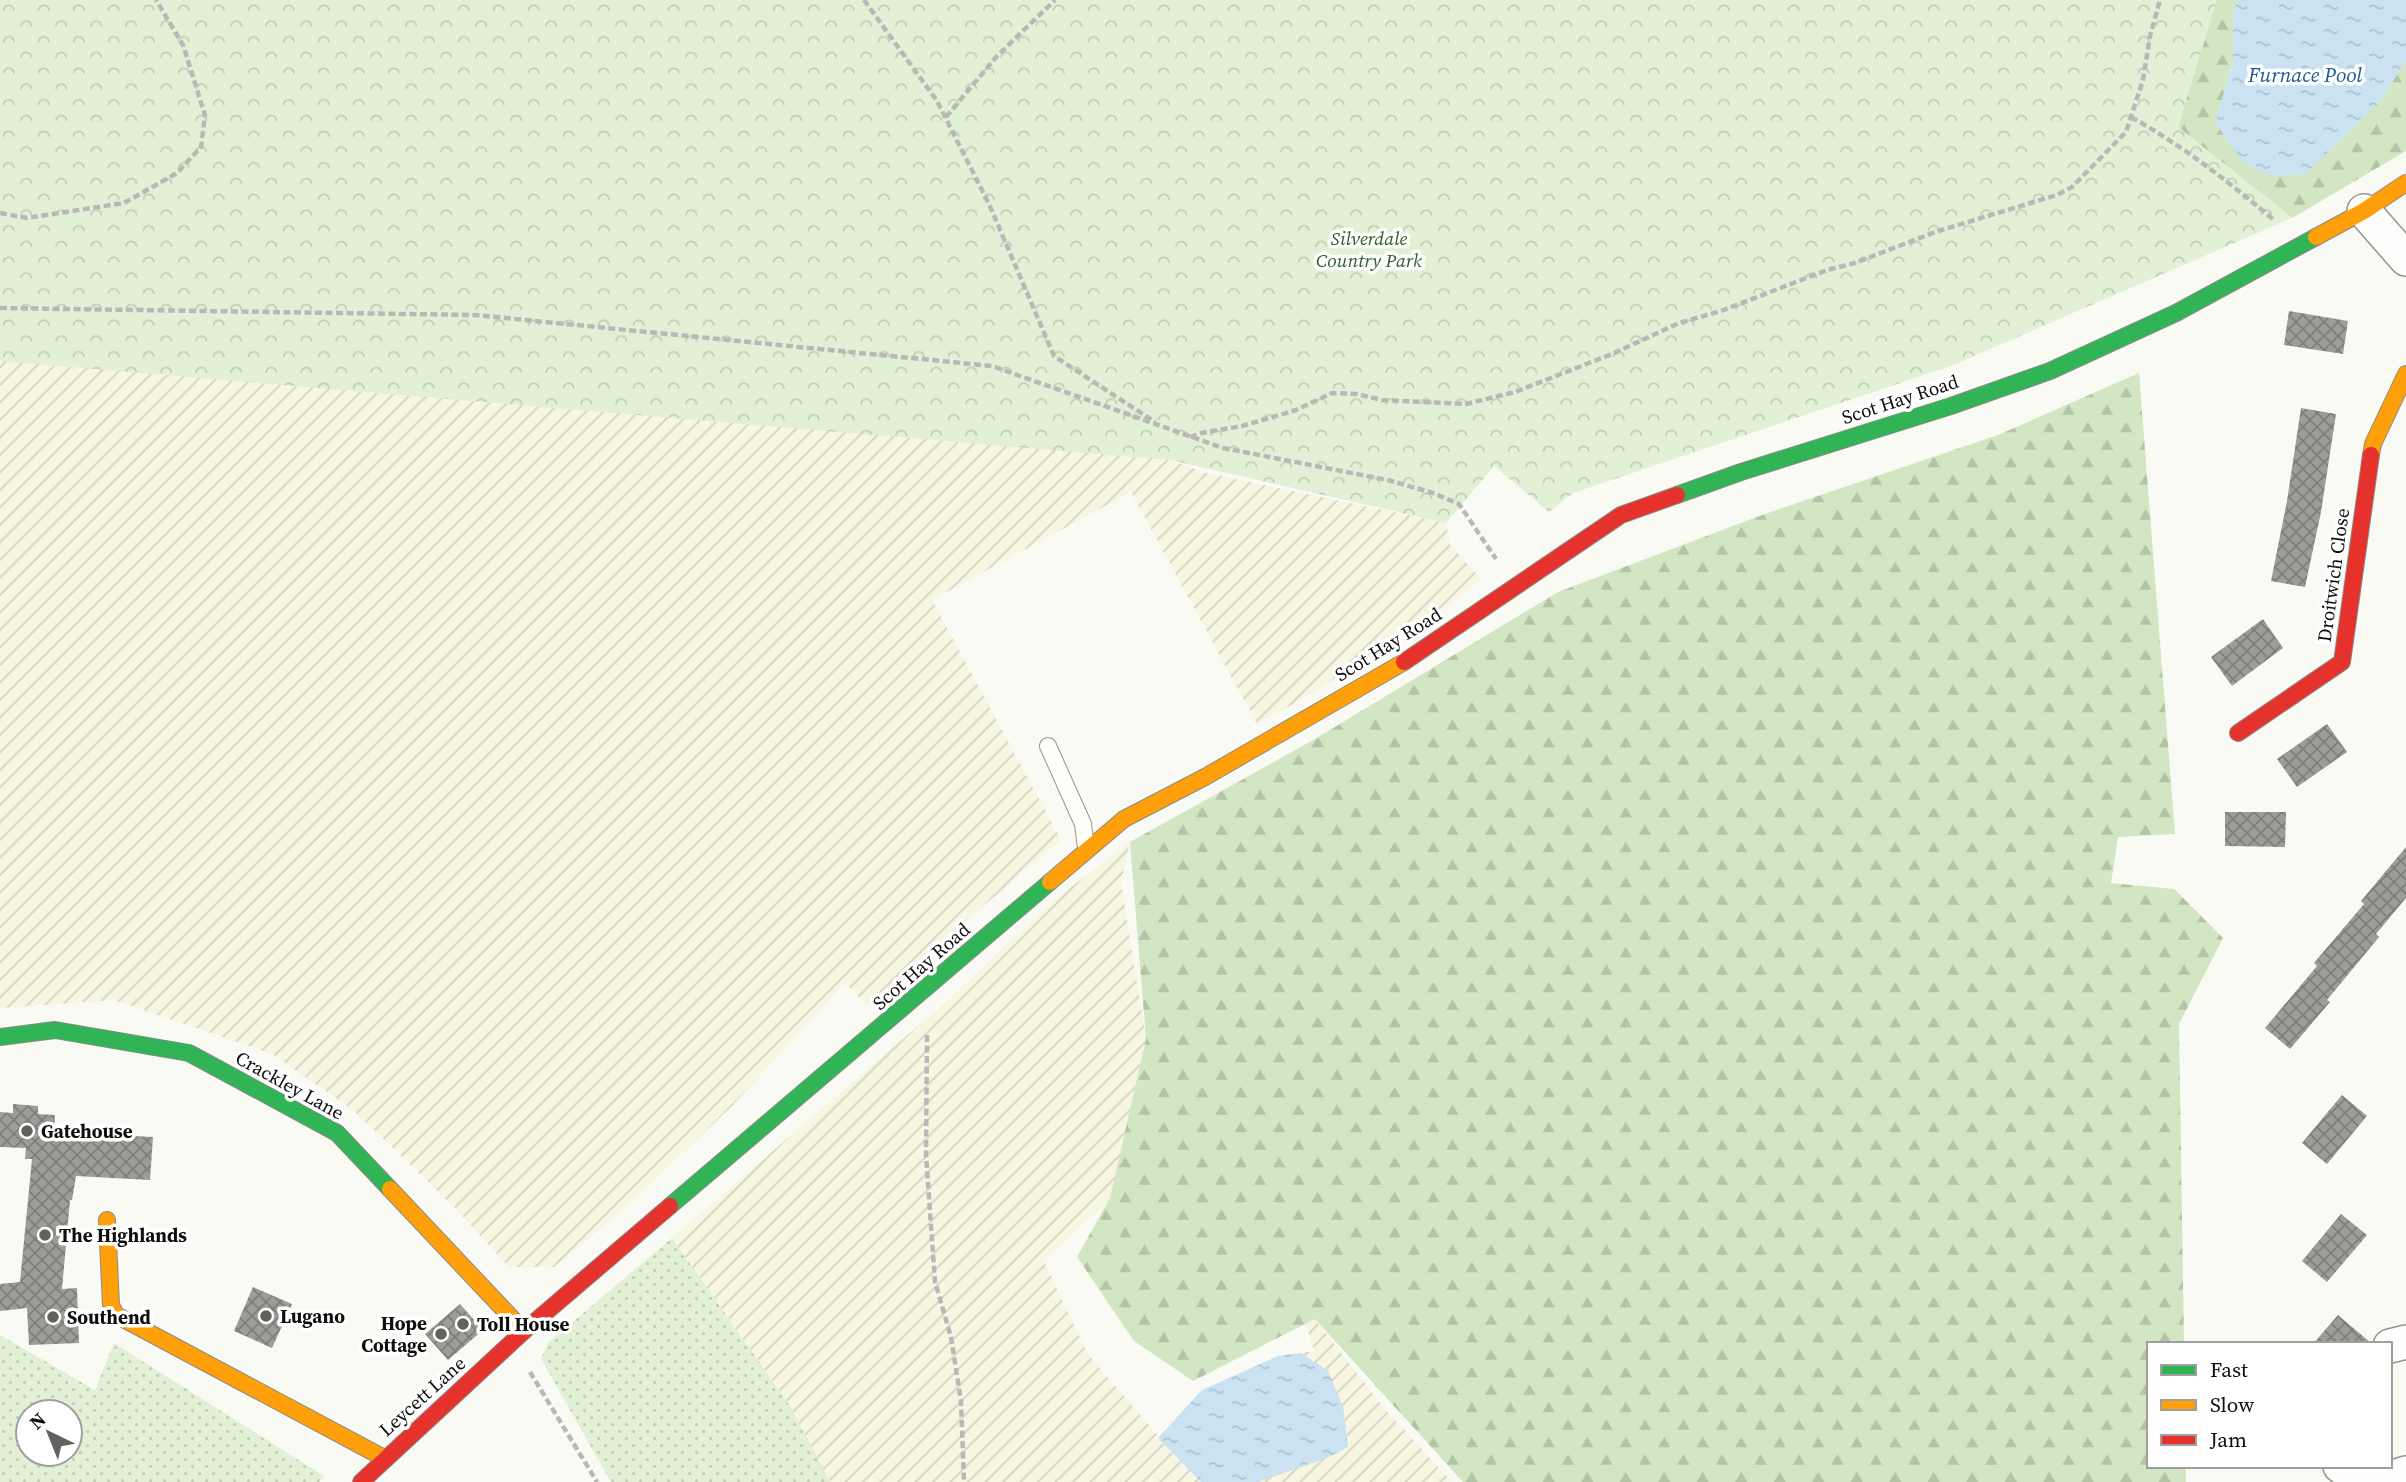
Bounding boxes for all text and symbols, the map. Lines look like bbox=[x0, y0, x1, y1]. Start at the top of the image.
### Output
water label: Furnace Pool bbox=[2247, 60, 2362, 89]
park label: Silverdale Country Park bbox=[1316, 225, 1422, 273]
street label: Scot Hay Road bbox=[1838, 368, 1962, 430]
street label: Droitwich Close bbox=[2311, 506, 2355, 644]
street label: Scot Hay Road bbox=[1330, 601, 1446, 687]
street label: Scot Hay Road bbox=[867, 916, 975, 1016]
street label: Crackley Lane bbox=[231, 1044, 349, 1126]
place label: Gatehouse bbox=[41, 1118, 133, 1144]
marker: Gatehouse bbox=[19, 1123, 35, 1139]
place label: The Highlands bbox=[59, 1222, 187, 1248]
marker: The Highlands bbox=[37, 1227, 53, 1243]
place label: Lugano bbox=[280, 1303, 345, 1329]
place label: Southend bbox=[67, 1304, 151, 1330]
marker: Lugano bbox=[258, 1308, 274, 1324]
marker: Southend bbox=[45, 1309, 61, 1325]
place label: Hope Cottage bbox=[361, 1310, 427, 1358]
place label: Toll House bbox=[477, 1311, 570, 1337]
marker: Toll House bbox=[455, 1316, 471, 1332]
marker: Hope Cottage bbox=[433, 1326, 449, 1342]
legend bbox=[2147, 1342, 2392, 1468]
street label: Leycett Lane bbox=[373, 1350, 471, 1442]
text: Fast bbox=[2210, 1355, 2248, 1384]
text: Slow bbox=[2210, 1390, 2254, 1419]
north arrow bbox=[14, 1398, 84, 1468]
text: N bbox=[23, 1406, 51, 1435]
text: Jam bbox=[2209, 1425, 2247, 1454]

